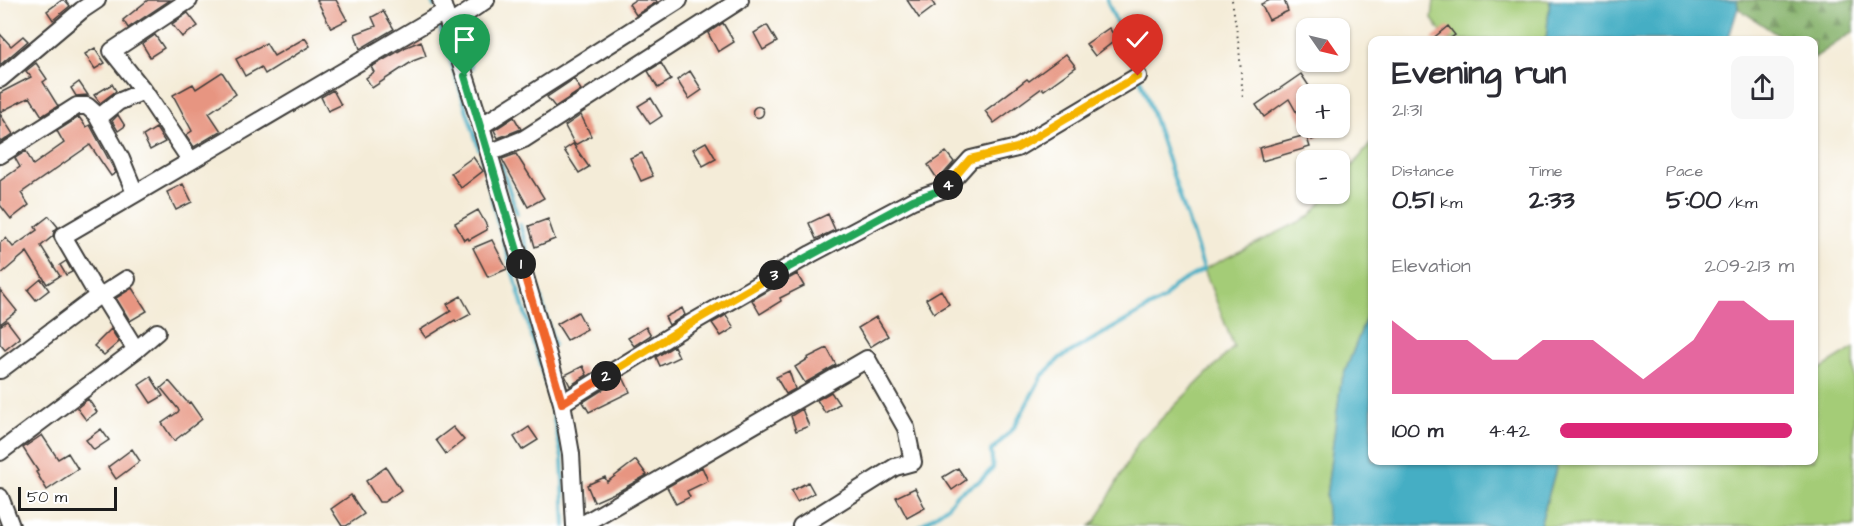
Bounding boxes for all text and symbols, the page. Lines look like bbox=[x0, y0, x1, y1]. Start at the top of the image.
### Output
pin bbox=[439, 14, 490, 76]
pin bbox=[1112, 14, 1163, 76]
north arrow bbox=[1296, 18, 1350, 72]
map controls bbox=[1296, 18, 1350, 204]
icon: arrive bbox=[448, 23, 481, 56]
icon: check bbox=[1121, 23, 1154, 56]
text: Evening run bbox=[1392, 50, 1566, 96]
button: share bbox=[1731, 56, 1794, 119]
button: + bbox=[1296, 84, 1350, 138]
text: 21:31 bbox=[1392, 96, 1422, 124]
button: − bbox=[1296, 150, 1350, 204]
text: Distance bbox=[1392, 160, 1454, 182]
text: Time bbox=[1529, 160, 1563, 182]
text: Pace bbox=[1666, 160, 1703, 182]
pin: 4 bbox=[933, 170, 963, 200]
text: 4 bbox=[943, 174, 953, 196]
text: 0.51 bbox=[1392, 182, 1434, 218]
text: 2:33 bbox=[1529, 182, 1575, 218]
text: 5:00 bbox=[1666, 182, 1722, 218]
text: km bbox=[1434, 192, 1462, 214]
text: /km bbox=[1722, 192, 1758, 214]
pin: 1 bbox=[506, 249, 536, 279]
text: Elevation bbox=[1392, 252, 1471, 280]
text: 209–213 m bbox=[1705, 252, 1794, 280]
text: 1 bbox=[520, 253, 522, 275]
pin: 3 bbox=[759, 260, 789, 290]
text: 3 bbox=[770, 264, 778, 286]
pin: 2 bbox=[591, 361, 621, 391]
text: 2 bbox=[601, 365, 611, 387]
text: 100 m bbox=[1392, 417, 1443, 445]
text: 4:42 bbox=[1488, 417, 1530, 445]
scale bar bbox=[18, 484, 117, 512]
text: 50 m bbox=[27, 486, 67, 508]

